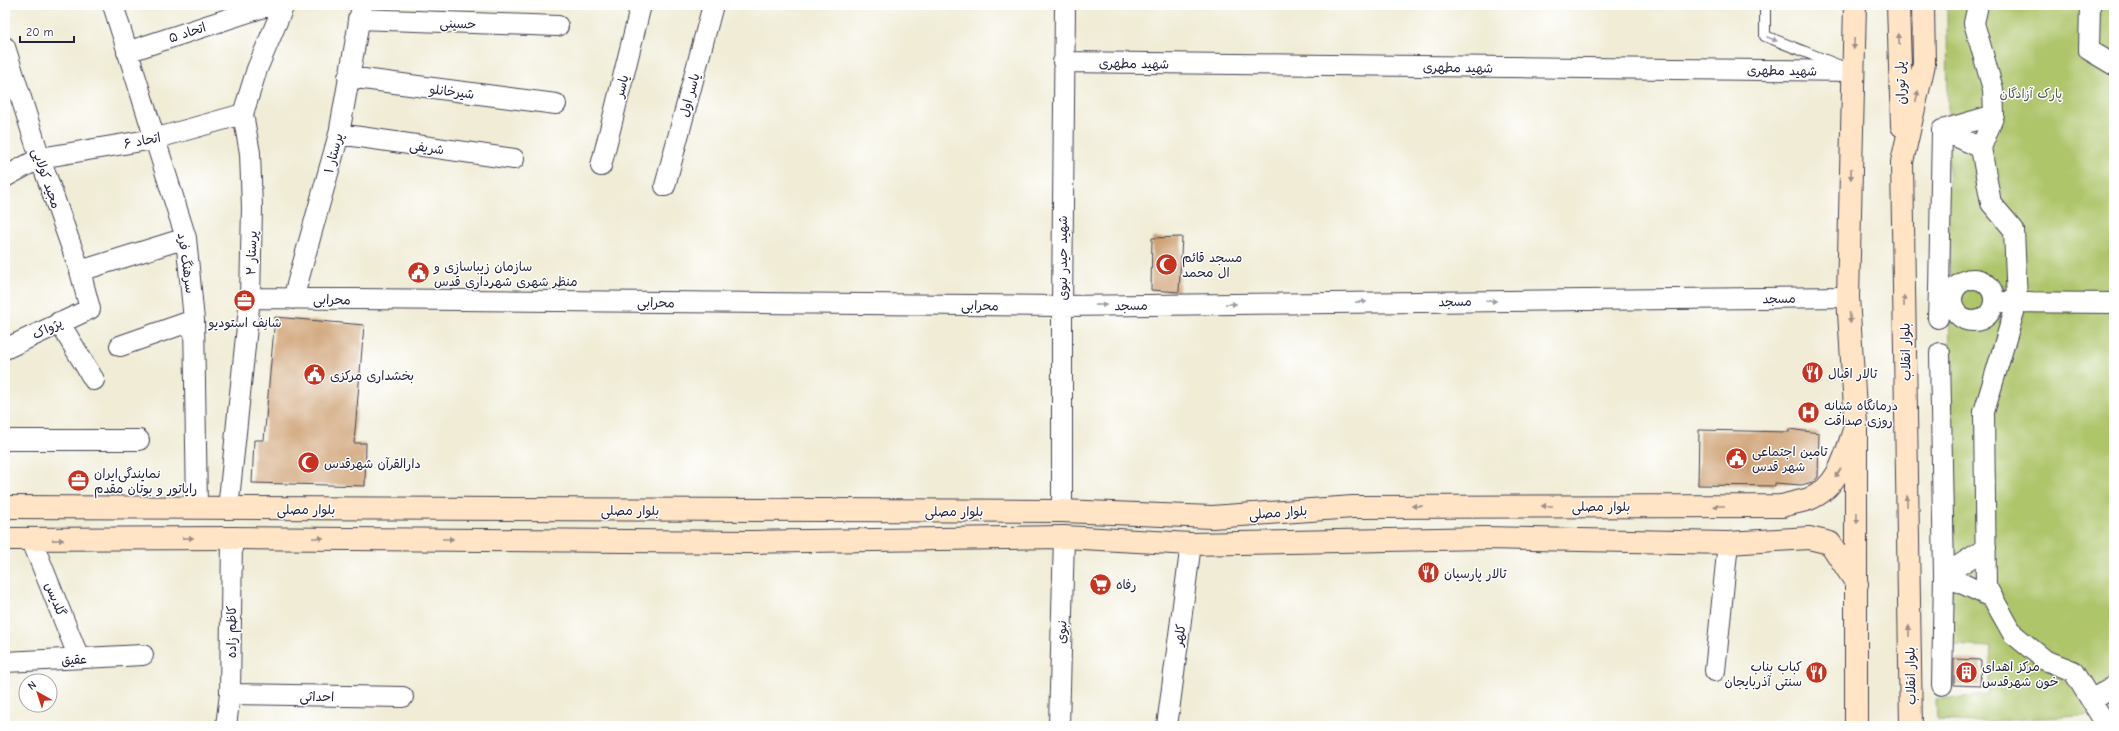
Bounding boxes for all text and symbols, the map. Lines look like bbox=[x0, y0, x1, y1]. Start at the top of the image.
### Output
street label: حسینی bbox=[439, 15, 477, 34]
scale bar bbox=[20, 18, 74, 44]
street label: اتحاد ۵ bbox=[167, 19, 208, 46]
text: 20 m bbox=[26, 25, 54, 39]
one-way arrow bbox=[1896, 32, 1902, 45]
one-way arrow bbox=[1767, 37, 1779, 43]
one-way arrow bbox=[1851, 38, 1858, 50]
street label: شهید مطهری bbox=[1099, 55, 1169, 73]
street label: شهید مطهری bbox=[1423, 59, 1493, 77]
street label: پل توران bbox=[1892, 61, 1910, 105]
street label: شهید مطهری bbox=[1747, 62, 1817, 80]
street label: یاسر اول bbox=[676, 71, 704, 119]
street label: یاسر bbox=[611, 73, 632, 100]
street label: شیرخانلو bbox=[428, 81, 475, 103]
park label: پارک آزادگان bbox=[2000, 86, 2063, 102]
one-way arrow bbox=[1914, 90, 1920, 102]
street label: اتحاد ۶ bbox=[122, 130, 162, 151]
street label: پرستار ۱ bbox=[321, 131, 347, 175]
street label: شریفی bbox=[408, 138, 445, 159]
street label: مجید کولایی bbox=[27, 146, 64, 211]
one-way arrow bbox=[1848, 168, 1854, 181]
street label: شهید حیدر نبوی bbox=[1055, 215, 1071, 301]
street label: پرستار ۲ bbox=[243, 230, 261, 276]
street label: سرهنگ فرد bbox=[175, 232, 198, 294]
place label: مسجد قائم ال محمد bbox=[1182, 250, 1242, 280]
mosque icon: مسجد قائم ال محمد bbox=[1153, 251, 1179, 277]
place label: سازمان زیباسازی و منظر شهری شهرداری قدس bbox=[433, 259, 578, 290]
public building icon: سازمان زیباسازی و منظر شهری شهرداری قدس bbox=[406, 260, 432, 286]
office icon: شانِف استودیو bbox=[232, 287, 258, 313]
street label: مسجد bbox=[1762, 291, 1796, 307]
street label: محرابی bbox=[313, 292, 351, 309]
street label: مسجد bbox=[1438, 294, 1472, 310]
one-way arrow bbox=[1901, 294, 1907, 307]
street label: محرابی bbox=[637, 295, 675, 312]
street label: محرابی bbox=[961, 298, 999, 315]
street label: مسجد bbox=[1114, 298, 1148, 314]
one-way arrow bbox=[1485, 298, 1498, 304]
one-way arrow bbox=[1355, 299, 1368, 305]
one-way arrow bbox=[1225, 301, 1238, 307]
one-way arrow bbox=[1095, 302, 1108, 308]
one-way arrow bbox=[1846, 312, 1853, 324]
street label: پژواک bbox=[30, 315, 65, 343]
place label: شانِف استودیو bbox=[208, 315, 281, 331]
street label: بلوار انقلاب bbox=[1897, 323, 1915, 381]
restaurant icon: تالار اقبال bbox=[1800, 360, 1826, 386]
public building icon: بخشداری مرکزی bbox=[302, 362, 328, 388]
place label: تالار اقبال bbox=[1828, 366, 1877, 382]
place label: بخشداری مرکزی bbox=[330, 368, 414, 384]
place label: درمانگاه شبانه روزی صداقت bbox=[1824, 398, 1898, 429]
hospital icon: درمانگاه شبانه روزی صداقت bbox=[1796, 399, 1822, 425]
place label: تامین اجتماعی شهر قدس bbox=[1752, 444, 1828, 474]
public building icon: تامین اجتماعی شهر قدس bbox=[1724, 445, 1750, 471]
mosque icon: دارالقرآن شهرقدس bbox=[296, 450, 322, 476]
place label: دارالقرآن شهرقدس bbox=[324, 456, 421, 472]
place label: نمایندگی‌ایران رایاتور و بوتان مقدم bbox=[94, 466, 197, 499]
office icon: نمایندگی‌ایران رایاتور و بوتان مقدم bbox=[66, 467, 92, 493]
one-way arrow bbox=[1834, 467, 1841, 479]
one-way arrow bbox=[1904, 494, 1910, 507]
street label: بلوار مصلی bbox=[1572, 499, 1630, 516]
street label: بلوار مصلی bbox=[277, 502, 335, 519]
street label: بلوار مصلی bbox=[601, 503, 659, 520]
street label: بلوار مصلی bbox=[1248, 503, 1308, 524]
one-way arrow bbox=[1411, 503, 1423, 510]
one-way arrow bbox=[1540, 503, 1553, 509]
one-way arrow bbox=[1712, 503, 1725, 509]
street label: بلوار مصلی bbox=[925, 504, 983, 521]
one-way arrow bbox=[1854, 512, 1860, 525]
one-way arrow bbox=[182, 535, 195, 541]
one-way arrow bbox=[312, 535, 325, 541]
one-way arrow bbox=[442, 536, 455, 542]
one-way arrow bbox=[52, 537, 65, 543]
restaurant icon: تالار پارسیان bbox=[1415, 560, 1441, 586]
place label: تالار پارسیان bbox=[1444, 566, 1507, 582]
supermarket icon: رفاه bbox=[1087, 571, 1113, 597]
place label: رفاه bbox=[1116, 577, 1136, 593]
street label: گلدیس bbox=[41, 580, 69, 619]
street label: کاظم زاده bbox=[224, 605, 242, 658]
street label: نبوی bbox=[1054, 620, 1070, 644]
street label: کلهر bbox=[1170, 623, 1189, 648]
one-way arrow bbox=[1906, 624, 1912, 637]
street label: بلوار انقلاب bbox=[1902, 647, 1920, 705]
street label: عقیق bbox=[61, 651, 87, 669]
place label: کباب بناب سنتی آذربایجان bbox=[1724, 659, 1802, 691]
place label: مرکز اهدای خون شهرقدس bbox=[1982, 659, 2059, 690]
restaurant icon: کباب بناب سنتی آذربایجان bbox=[1804, 660, 1830, 686]
building icon: مرکز اهدای خون شهرقدس bbox=[1953, 660, 1979, 686]
north arrow bbox=[18, 673, 58, 713]
text: N bbox=[25, 678, 39, 693]
street label: احداثی bbox=[299, 689, 334, 706]

